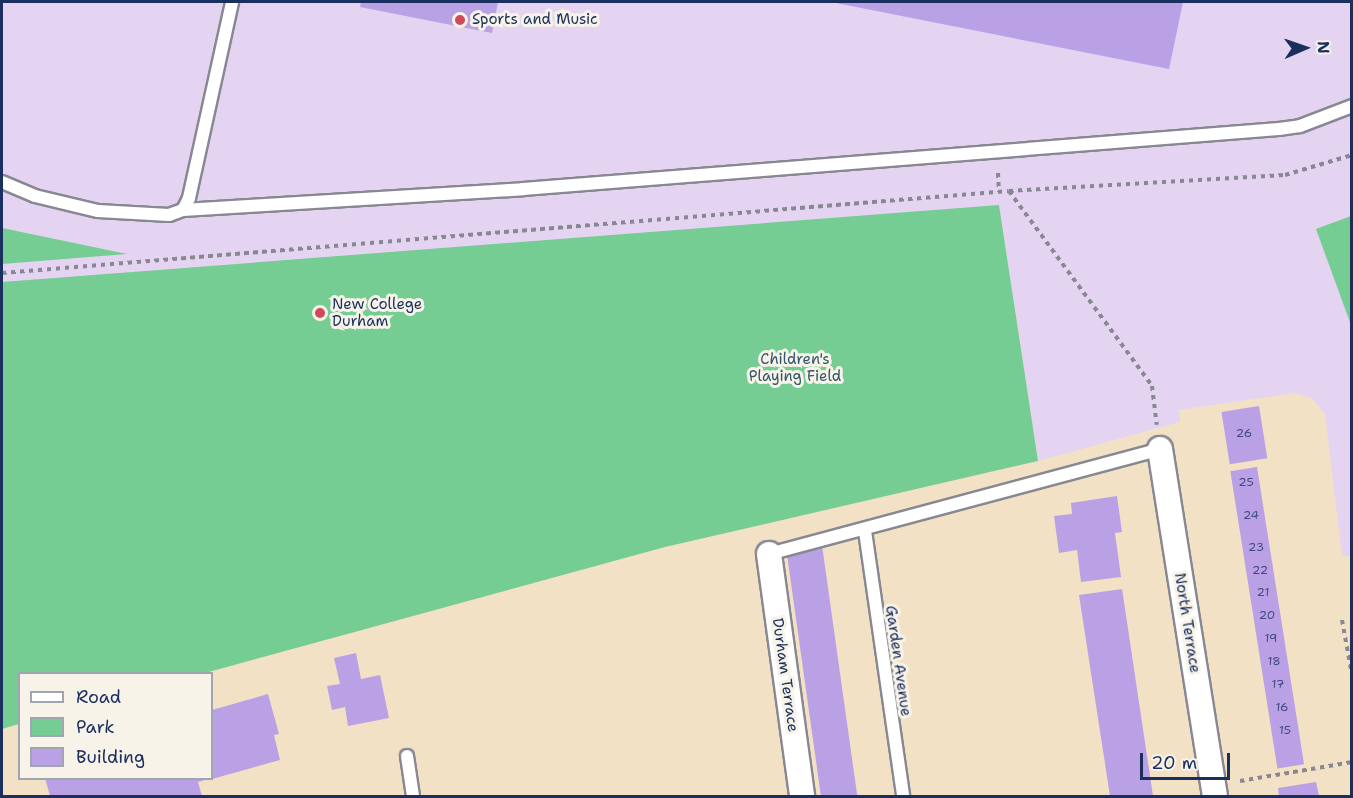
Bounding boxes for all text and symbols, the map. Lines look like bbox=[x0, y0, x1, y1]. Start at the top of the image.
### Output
place label: Sports and Music bbox=[472, 11, 598, 29]
marker: Sports and Music bbox=[453, 13, 467, 27]
north arrow bbox=[1275, 18, 1335, 78]
text: N bbox=[1313, 41, 1334, 54]
place label: New College Durham bbox=[332, 295, 422, 330]
marker: New College Durham bbox=[313, 306, 327, 320]
park label: Children's Playing Field bbox=[749, 350, 841, 385]
house number: 26 bbox=[1236, 427, 1252, 441]
house number: 25 bbox=[1238, 476, 1254, 490]
house number: 24 bbox=[1243, 509, 1259, 523]
house number: 23 bbox=[1248, 541, 1264, 555]
house number: 22 bbox=[1252, 564, 1268, 578]
street label: North Terrace bbox=[1170, 572, 1204, 674]
house number: 21 bbox=[1257, 586, 1269, 600]
street label: Garden Avenue bbox=[881, 604, 915, 718]
house number: 20 bbox=[1259, 609, 1275, 623]
street label: Durham Terrace bbox=[768, 617, 802, 733]
house number: 19 bbox=[1265, 632, 1277, 646]
house number: 18 bbox=[1267, 655, 1281, 669]
legend bbox=[18, 672, 213, 780]
house number: 17 bbox=[1272, 678, 1284, 692]
text: Road bbox=[76, 685, 121, 709]
house number: 16 bbox=[1275, 701, 1289, 715]
text: Park bbox=[76, 715, 115, 739]
house number: 15 bbox=[1279, 724, 1291, 738]
scale bar bbox=[1143, 741, 1233, 779]
text: Building bbox=[76, 745, 145, 769]
text: 20 m bbox=[1151, 751, 1197, 775]

